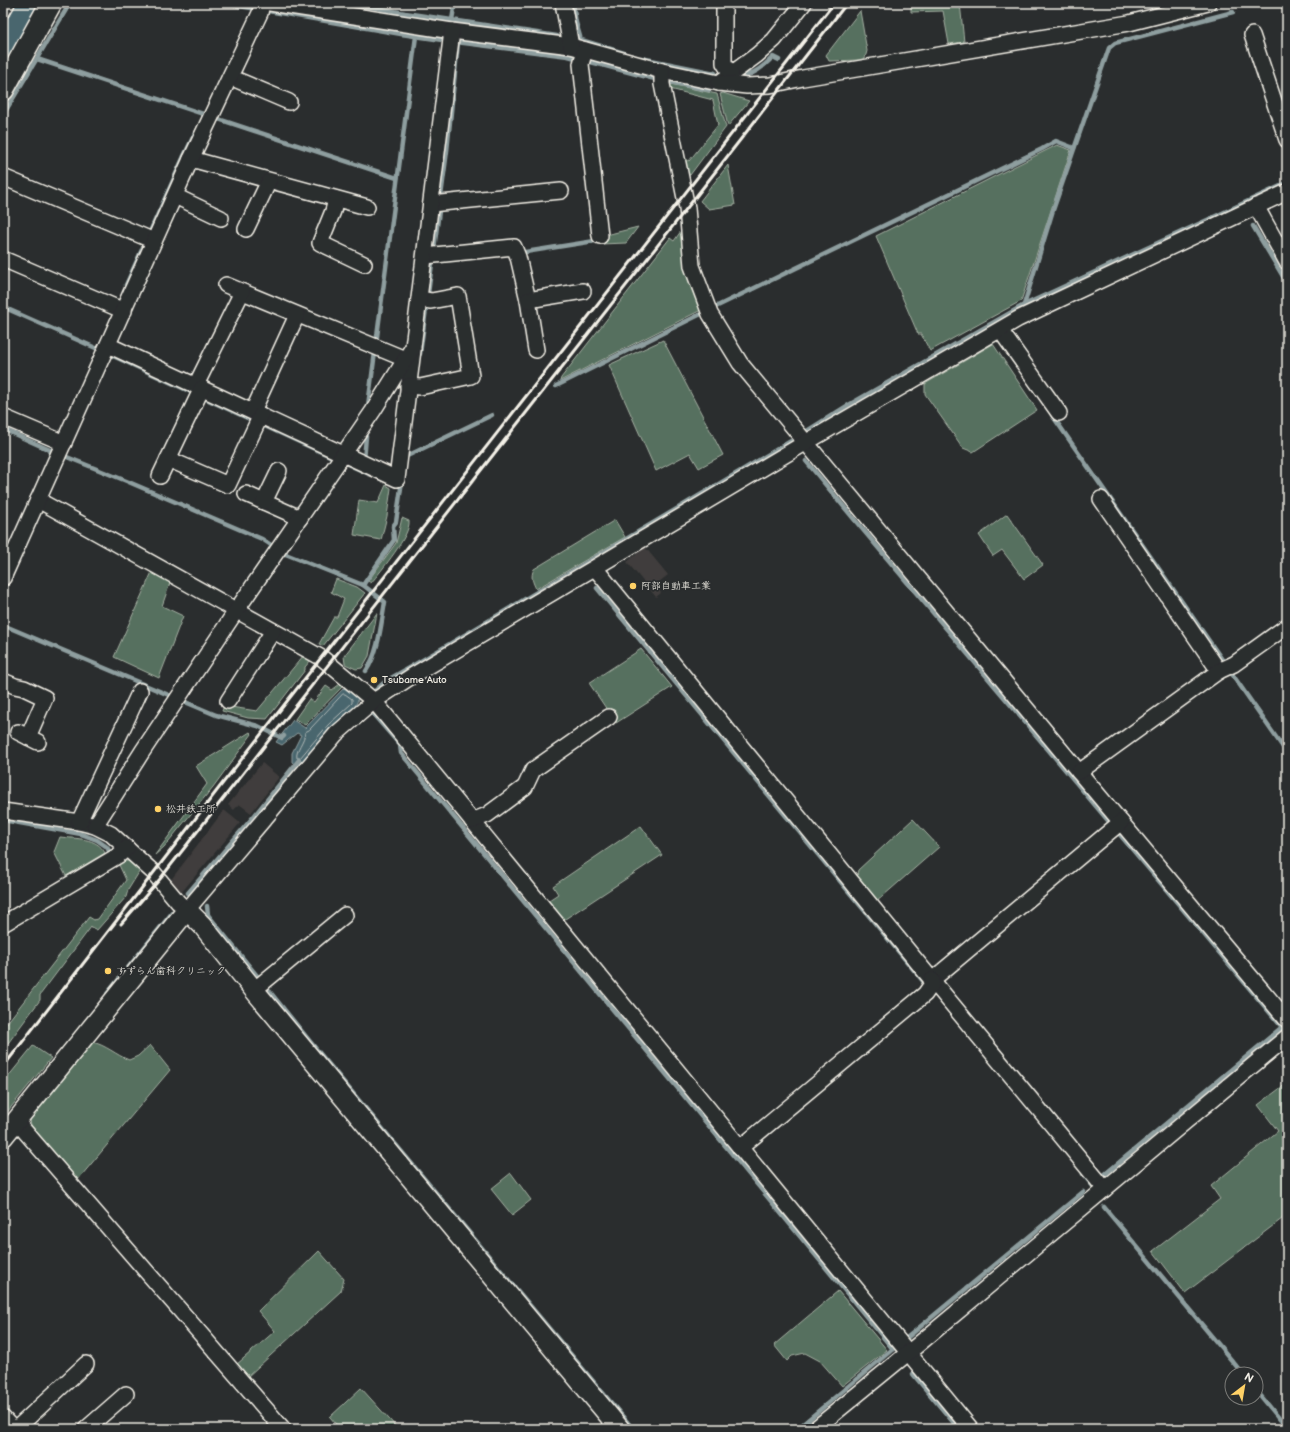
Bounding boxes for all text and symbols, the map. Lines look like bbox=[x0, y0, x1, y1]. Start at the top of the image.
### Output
place label: 阿部自動車工業 bbox=[641, 580, 711, 592]
marker: 阿部自動車工業 bbox=[628, 581, 638, 591]
place label: Tsubame Auto bbox=[382, 674, 447, 686]
marker: Tsubame Auto bbox=[369, 675, 379, 685]
place label: 松井鉄工所 bbox=[166, 803, 216, 815]
marker: 松井鉄工所 bbox=[153, 804, 163, 814]
place label: すずらん歯科クリニック bbox=[116, 965, 226, 977]
marker: すずらん歯科クリニック bbox=[103, 966, 113, 976]
north arrow bbox=[1224, 1366, 1264, 1406]
text: N bbox=[1242, 1370, 1256, 1386]

